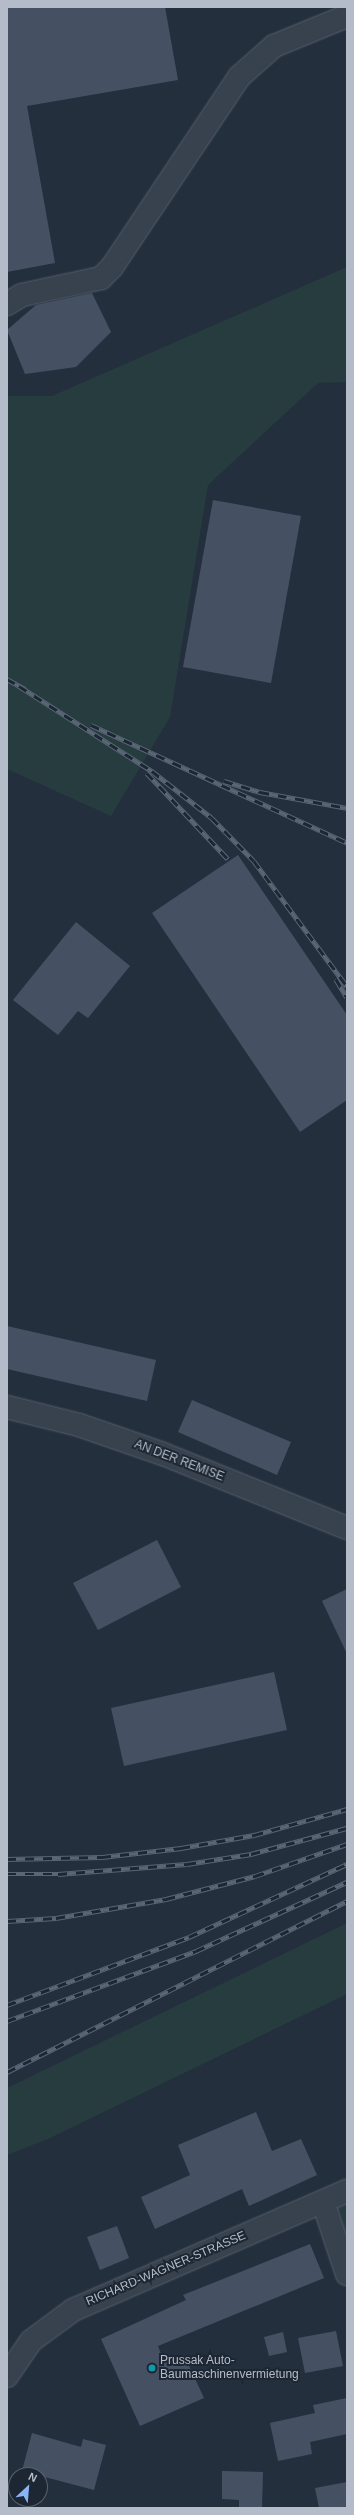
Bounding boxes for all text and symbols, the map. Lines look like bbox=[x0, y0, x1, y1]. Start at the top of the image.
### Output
street label: AN DER REMISE bbox=[132, 1437, 226, 1485]
street label: RICHARD-WAGNER-STRASSE bbox=[84, 2229, 248, 2309]
place label: Prussak Auto- Baumaschinenvermietung bbox=[160, 2354, 299, 2382]
marker: Prussak Auto- Baumaschinenvermietung bbox=[147, 2363, 157, 2373]
north arrow bbox=[8, 2467, 48, 2507]
text: N bbox=[27, 2470, 39, 2484]

